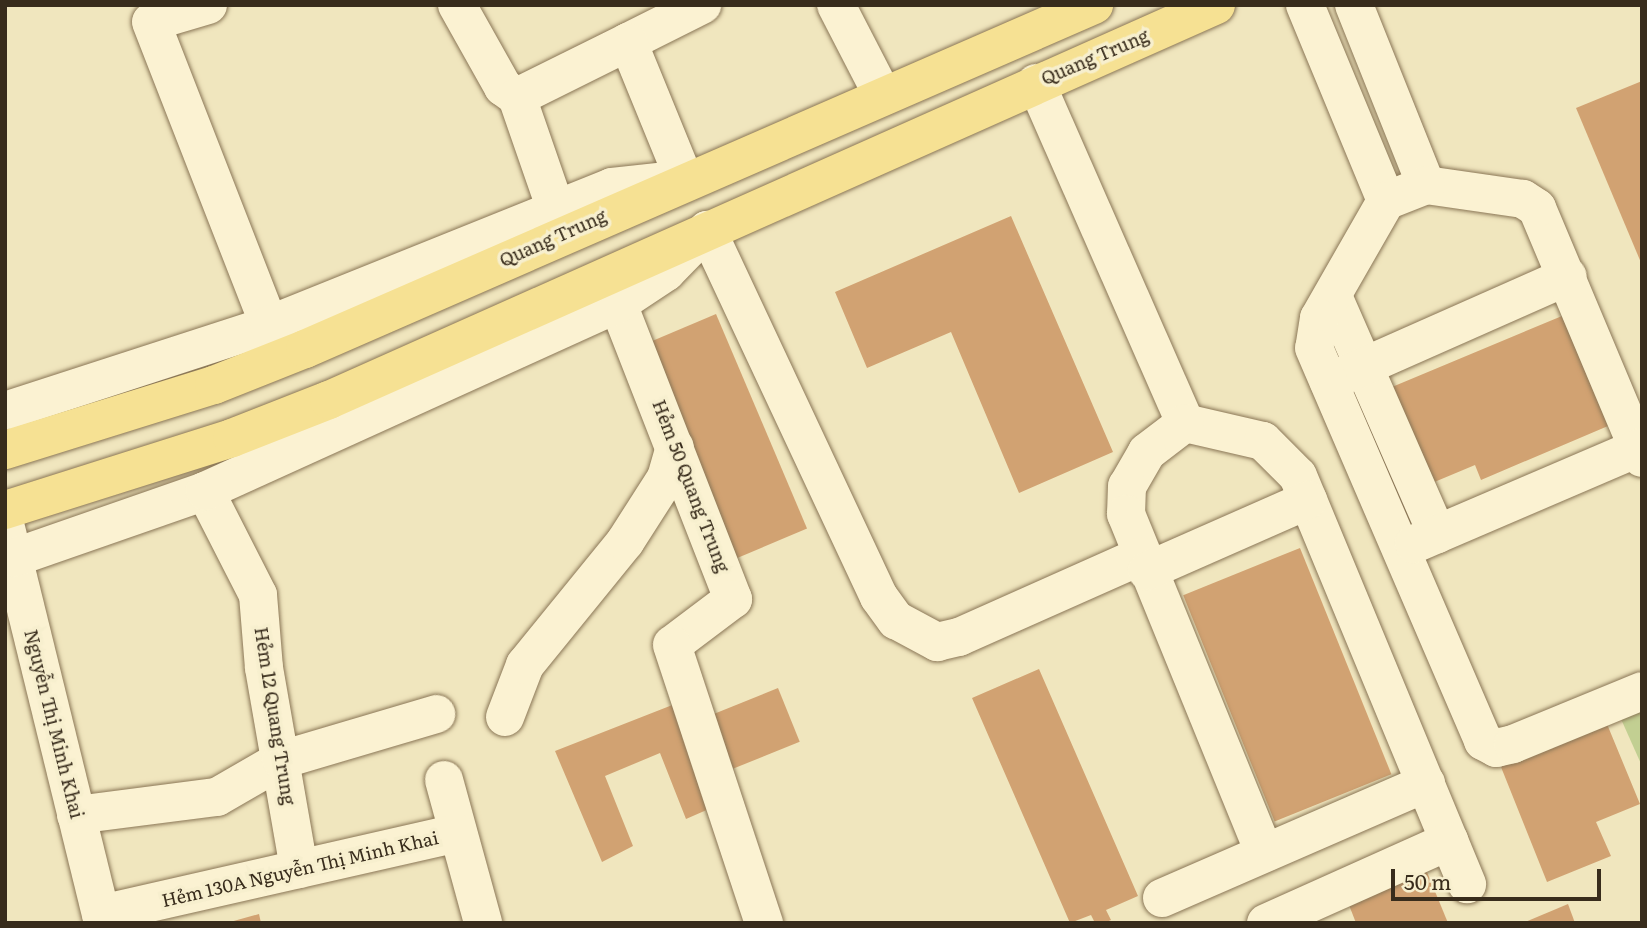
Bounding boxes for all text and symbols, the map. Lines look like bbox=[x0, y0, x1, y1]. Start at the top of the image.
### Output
street label: Quang Trung bbox=[1038, 25, 1152, 89]
street label: Quang Trung bbox=[496, 205, 610, 271]
street label: Hẻm 50 Quang Trung bbox=[648, 397, 734, 575]
street label: Hẻm 12 Quang Trung bbox=[250, 625, 300, 807]
street label: Nguyễn Thị Minh Khai bbox=[20, 627, 88, 821]
street label: Hẻm 130A Nguyễn Thị Minh Khai bbox=[159, 827, 441, 911]
scale bar bbox=[1395, 855, 1605, 899]
text: 50 m bbox=[1404, 865, 1451, 896]

